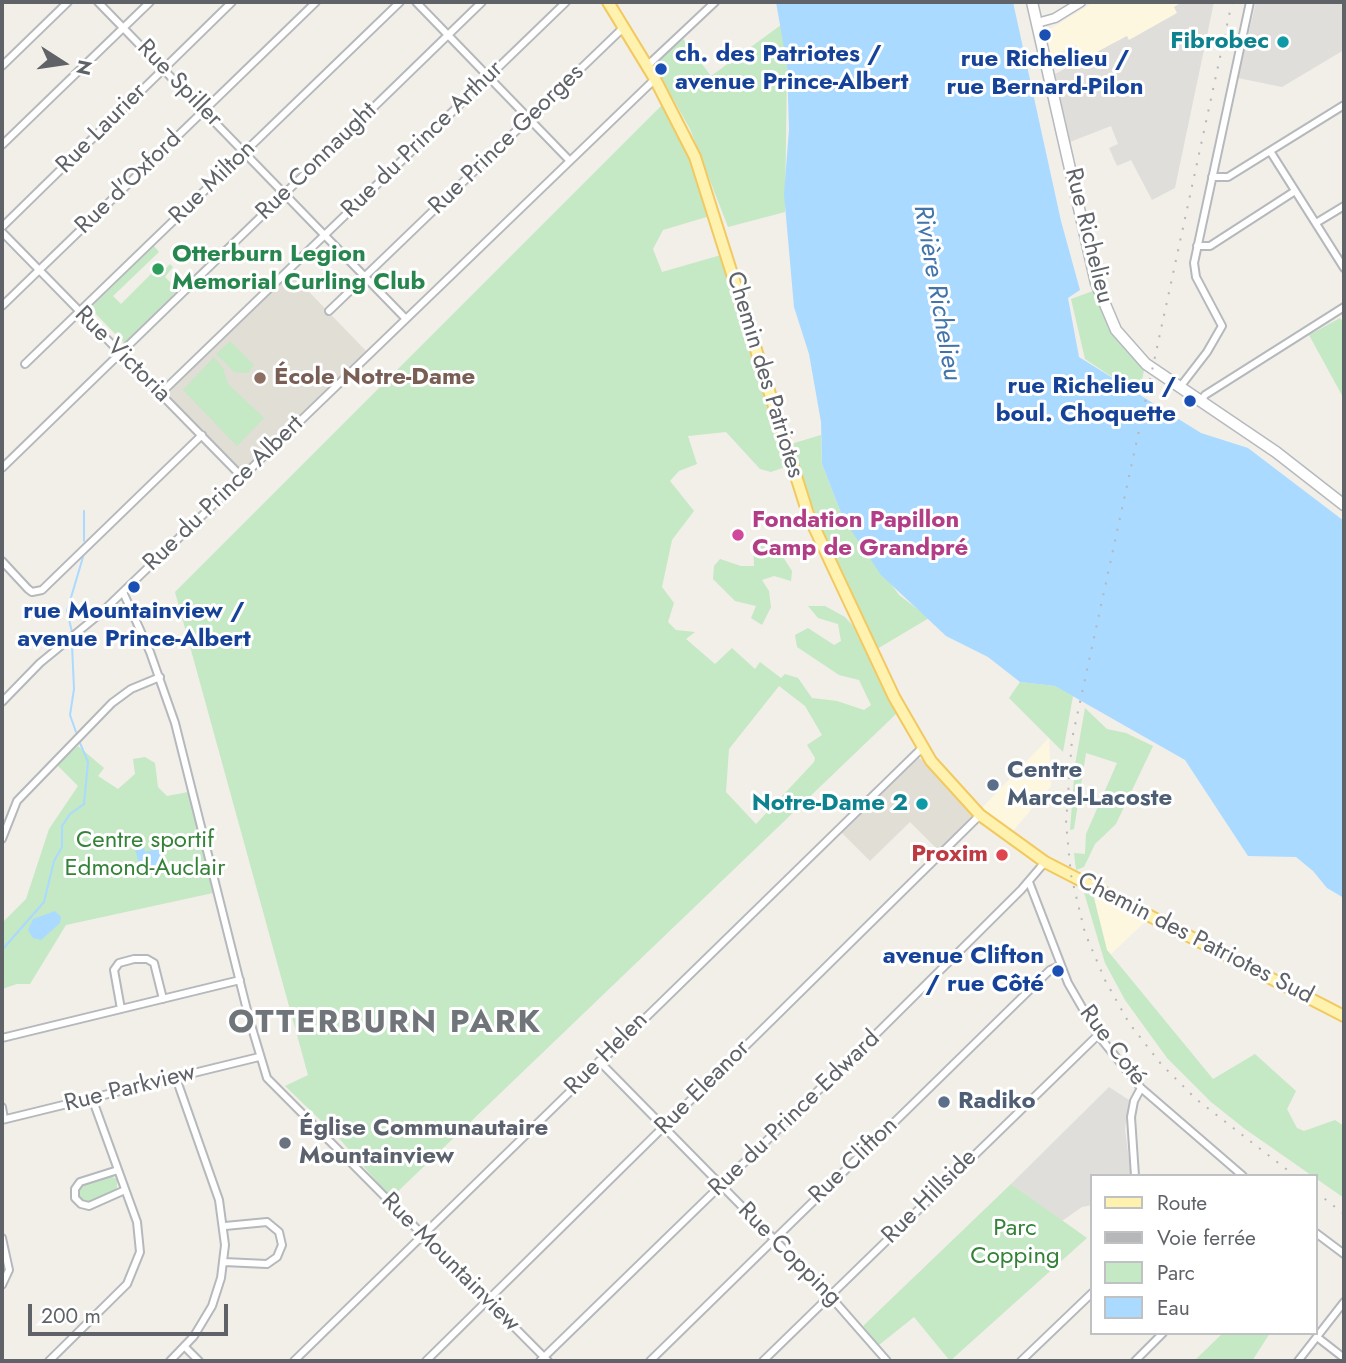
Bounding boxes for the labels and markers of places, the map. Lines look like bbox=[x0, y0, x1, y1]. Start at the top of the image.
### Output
marker: rue Richelieu / rue Bernard-Pilon bbox=[1037, 27, 1053, 43]
place label: Fibrobec bbox=[1170, 28, 1269, 56]
marker: Fibrobec bbox=[1275, 34, 1291, 50]
place label: ch. des Patriotes / avenue Prince-Albert bbox=[675, 41, 908, 97]
place label: rue Richelieu / rue Bernard-Pilon bbox=[947, 46, 1143, 102]
marker: ch. des Patriotes / avenue Prince-Albert bbox=[653, 61, 669, 77]
place label: Otterburn Legion Memorial Curling Club bbox=[172, 241, 425, 297]
marker: Otterburn Legion Memorial Curling Club bbox=[150, 261, 166, 277]
place label: École Notre-Dame bbox=[274, 364, 475, 392]
marker: École Notre-Dame bbox=[252, 370, 268, 386]
place label: rue Richelieu / boul. Choquette bbox=[996, 373, 1176, 429]
marker: rue Richelieu / boul. Choquette bbox=[1182, 393, 1198, 409]
place label: Fondation Papillon Camp de Grandpré bbox=[752, 507, 968, 563]
marker: Fondation Papillon Camp de Grandpré bbox=[730, 527, 746, 543]
marker: rue Mountainview / avenue Prince-Albert bbox=[126, 579, 142, 595]
place label: rue Mountainview / avenue Prince-Albert bbox=[17, 598, 251, 654]
place label: Centre Marcel-Lacoste bbox=[1007, 757, 1172, 813]
marker: Centre Marcel-Lacoste bbox=[985, 777, 1001, 793]
place label: Notre-Dame 2 bbox=[752, 790, 908, 818]
marker: Notre-Dame 2 bbox=[914, 796, 930, 812]
place label: Proxim bbox=[911, 841, 988, 869]
marker: Proxim bbox=[994, 847, 1010, 863]
place label: avenue Clifton / rue Côté bbox=[883, 943, 1044, 999]
marker: avenue Clifton / rue Côté bbox=[1050, 963, 1066, 979]
place label: Radiko bbox=[958, 1088, 1036, 1116]
marker: Radiko bbox=[936, 1094, 952, 1110]
place label: Église Communautaire Mountainview bbox=[299, 1115, 548, 1171]
marker: Église Communautaire Mountainview bbox=[277, 1135, 293, 1151]

